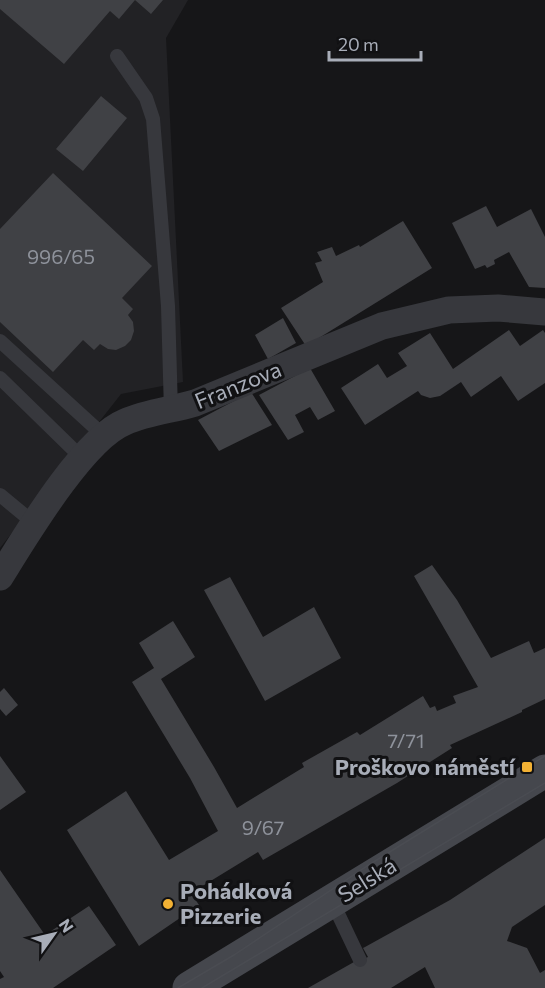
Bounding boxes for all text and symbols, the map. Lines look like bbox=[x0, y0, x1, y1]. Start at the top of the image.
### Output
scale bar bbox=[329, 24, 420, 62]
text: 20 m bbox=[338, 33, 379, 55]
house number: 996/65 bbox=[27, 244, 95, 268]
street label: Franzova bbox=[190, 355, 285, 414]
house number: 7/71 bbox=[387, 728, 425, 752]
place label: Proškovo náměstí bbox=[335, 753, 517, 780]
marker: Proškovo náměstí bbox=[520, 760, 534, 774]
house number: 9/67 bbox=[242, 815, 284, 839]
street label: Selská bbox=[333, 851, 401, 908]
place label: Pohádková Pizzerie bbox=[180, 877, 292, 929]
marker: Pohádková Pizzerie bbox=[161, 897, 175, 911]
north arrow bbox=[24, 904, 84, 964]
text: N bbox=[56, 915, 78, 936]

